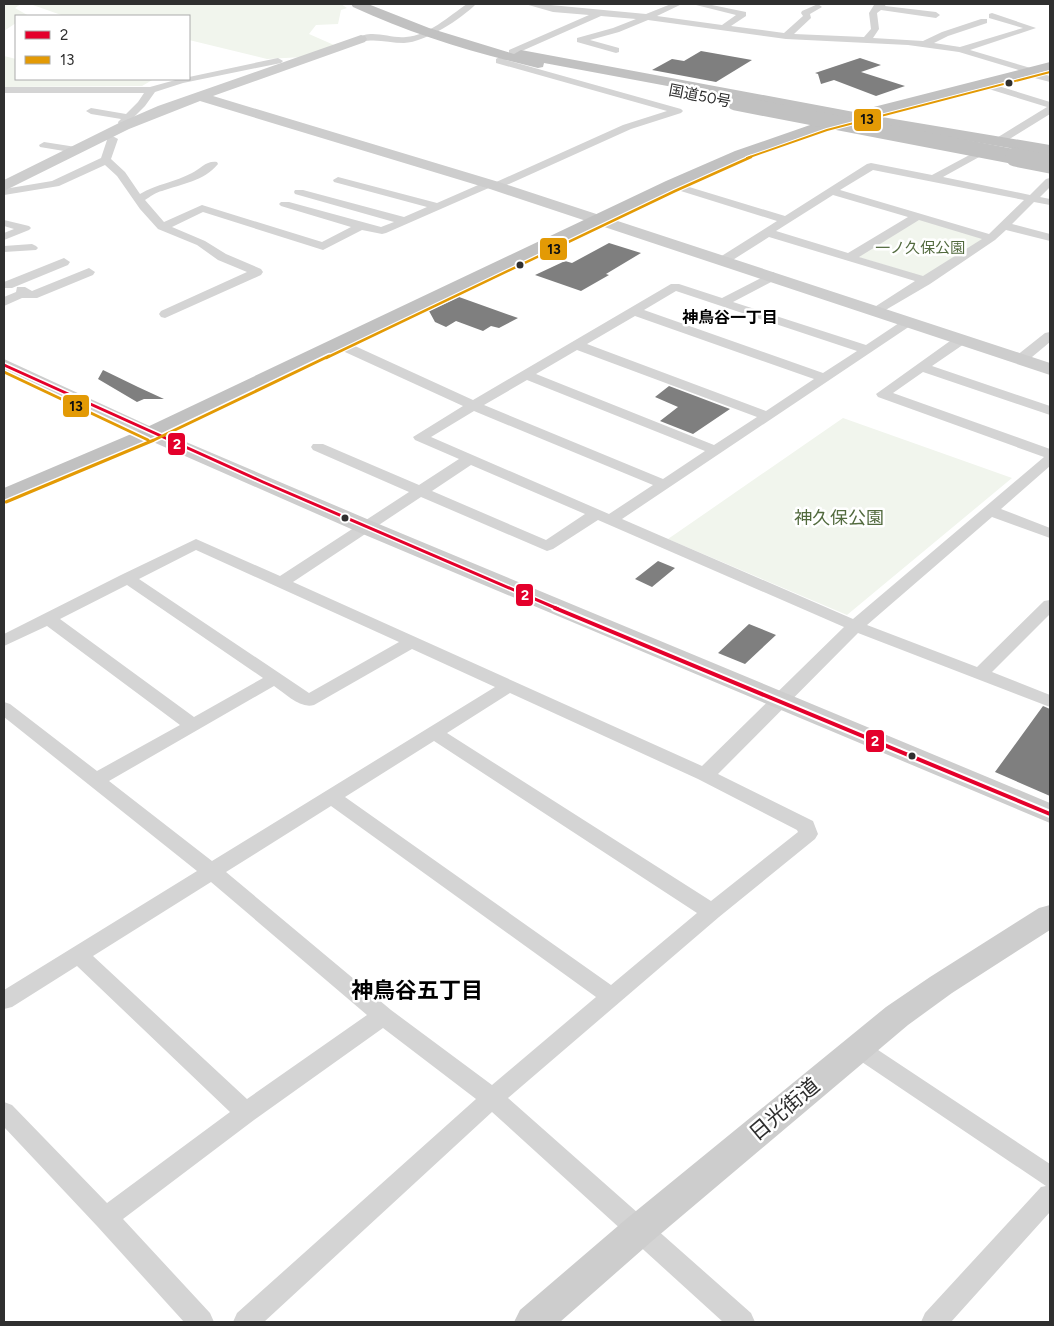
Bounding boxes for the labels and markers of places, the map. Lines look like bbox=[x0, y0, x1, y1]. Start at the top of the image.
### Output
unlabelled marker bbox=[1004, 78, 1014, 88]
unlabelled marker bbox=[515, 260, 525, 270]
unlabelled marker bbox=[340, 513, 350, 523]
unlabelled marker bbox=[907, 751, 917, 761]

